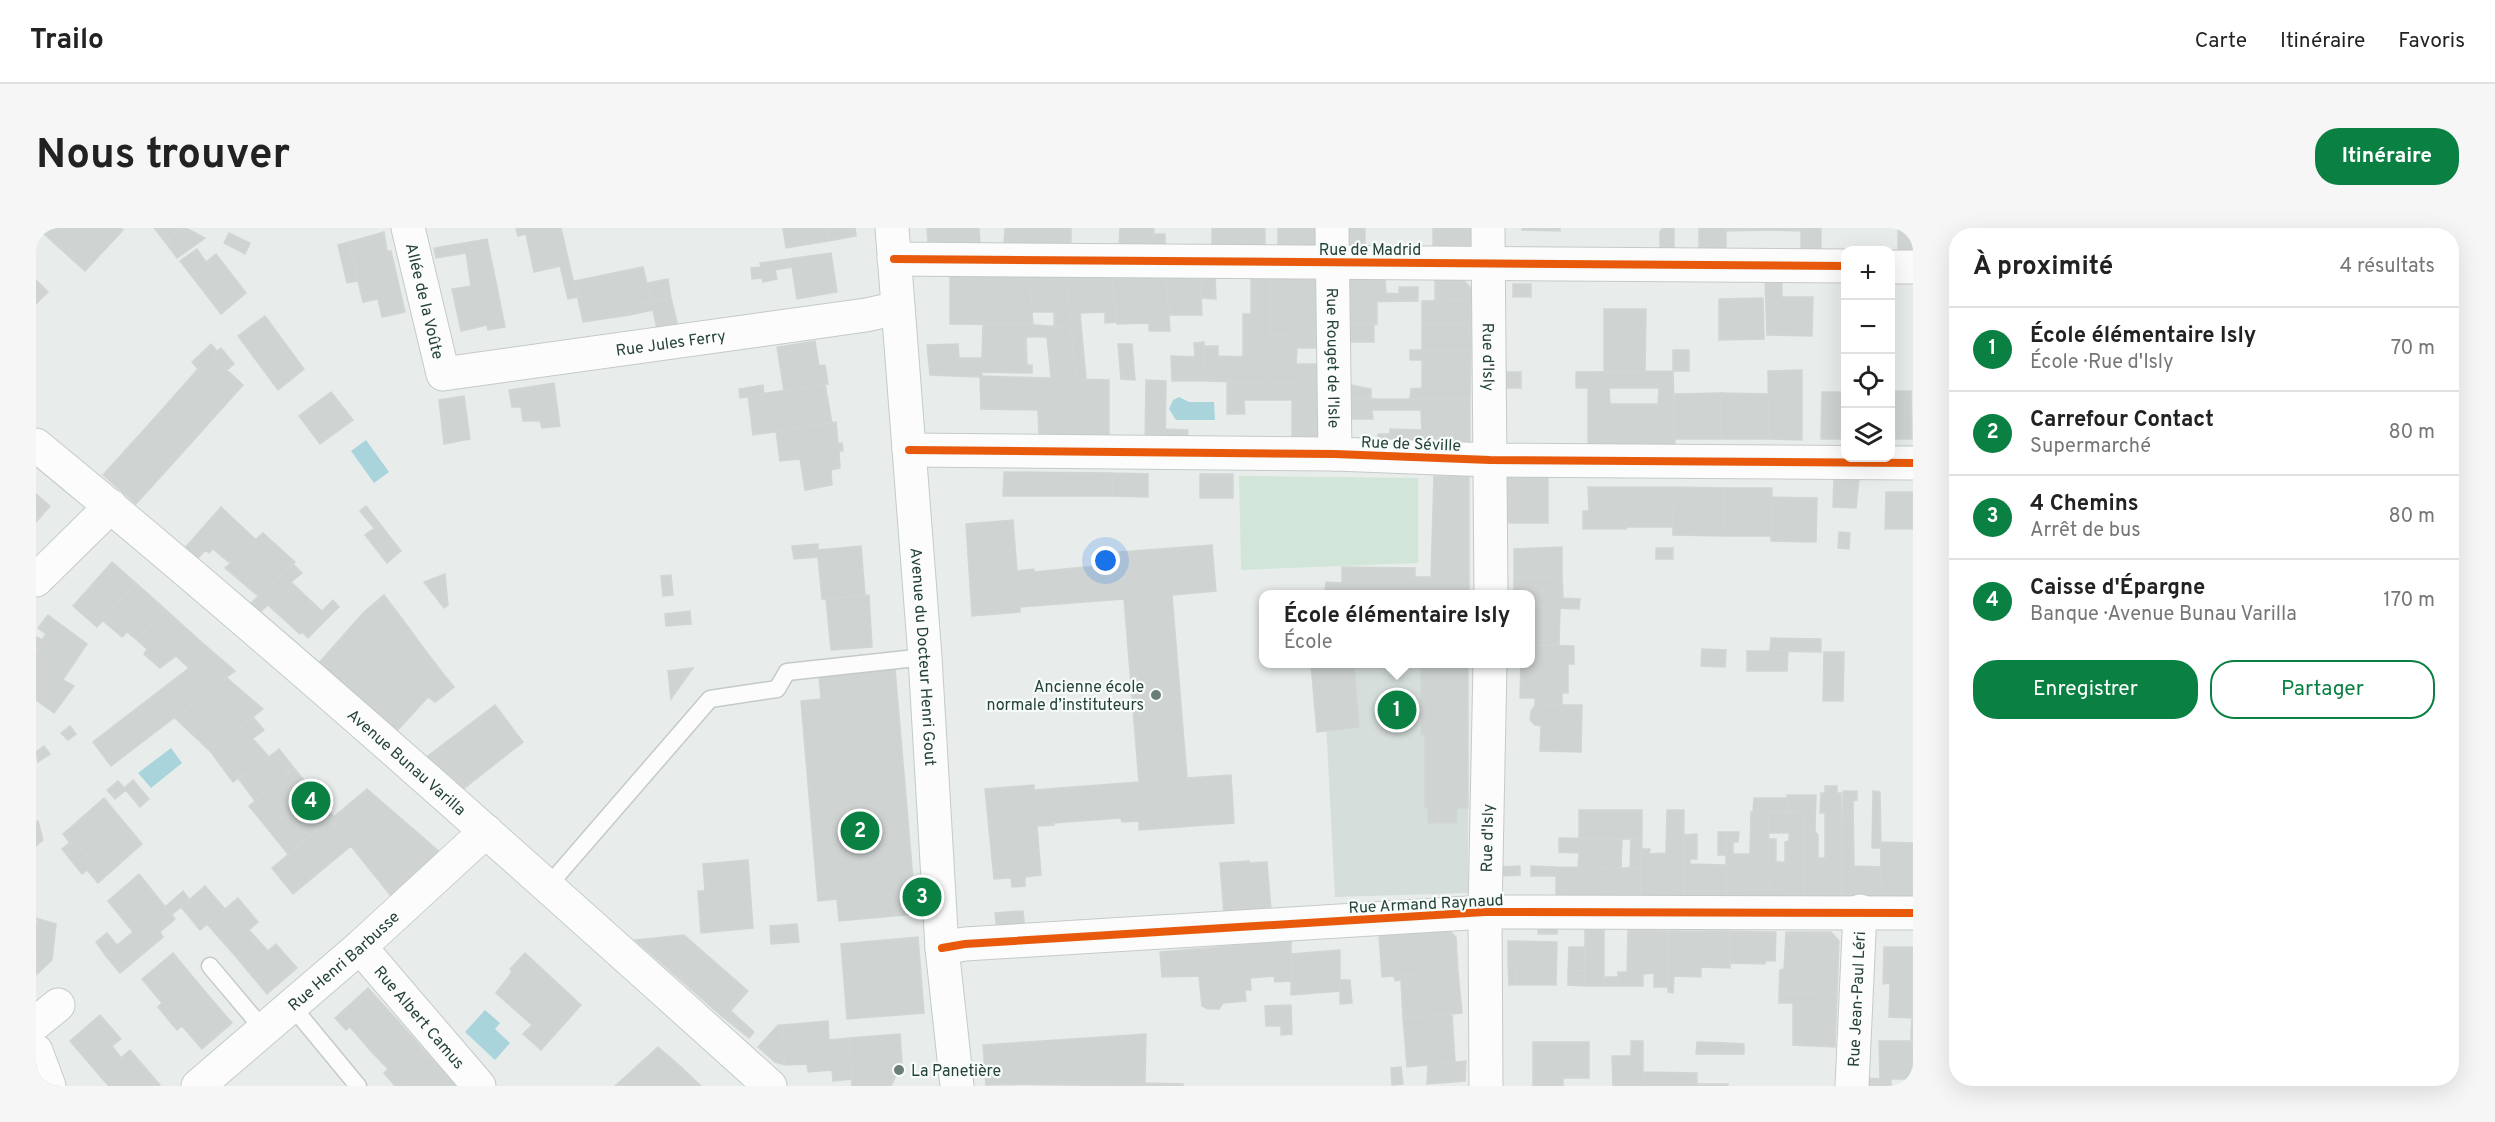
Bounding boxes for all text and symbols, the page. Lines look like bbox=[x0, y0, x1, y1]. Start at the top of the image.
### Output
text: Trailo bbox=[30, 23, 104, 59]
text: Carte bbox=[2195, 28, 2247, 55]
text: Itinéraire bbox=[2280, 28, 2365, 55]
text: Favoris bbox=[2398, 28, 2465, 55]
button: Itinéraire bbox=[2315, 128, 2459, 185]
text: Nous trouver bbox=[36, 130, 290, 183]
street label: Allée de la Voûte bbox=[400, 241, 447, 361]
street label: Rue de Madrid bbox=[1319, 241, 1421, 261]
map controls bbox=[1841, 246, 1895, 462]
button: + bbox=[1841, 246, 1895, 300]
text: À proximité bbox=[1973, 251, 2113, 284]
text: 4 résultats bbox=[2340, 254, 2435, 280]
street label: Rue Rouget de l'Isle bbox=[1321, 288, 1343, 428]
button: − bbox=[1841, 300, 1895, 354]
street label: Rue d'Isly bbox=[1477, 323, 1497, 391]
text: École élémentaire Isly bbox=[2030, 323, 2256, 350]
street label: Rue Jules Ferry bbox=[615, 327, 727, 362]
text: 1 bbox=[1989, 336, 1997, 362]
text: 70 m bbox=[2391, 336, 2435, 362]
text: École · Rue d'Isly bbox=[2030, 350, 2174, 376]
button: locate bbox=[1841, 354, 1895, 408]
text: Carrefour Contact bbox=[2030, 407, 2214, 434]
button: layers bbox=[1841, 408, 1895, 462]
text: 2 bbox=[1986, 420, 1999, 446]
text: 80 m bbox=[2389, 420, 2435, 446]
street label: Rue de Séville bbox=[1361, 433, 1461, 457]
text: Supermarché bbox=[2030, 434, 2151, 460]
text: 4 Chemins bbox=[2030, 491, 2139, 518]
text: 3 bbox=[1987, 504, 1999, 530]
text: 80 m bbox=[2389, 504, 2435, 530]
text: Arrêt de bus bbox=[2030, 518, 2141, 544]
your location bbox=[1091, 546, 1120, 575]
street label: Avenue du Docteur Henri Gout bbox=[905, 547, 939, 767]
text: Caisse d'Épargne bbox=[2030, 575, 2205, 602]
text: 4 bbox=[1986, 588, 1999, 614]
text: 170 m bbox=[2383, 588, 2435, 614]
popup bbox=[1259, 590, 1535, 668]
text: Banque · Avenue Bunau Varilla bbox=[2030, 602, 2297, 628]
text: École élémentaire Isly bbox=[1284, 603, 1510, 630]
text: École bbox=[1284, 630, 1332, 656]
button: Enregistrer bbox=[1973, 660, 2198, 719]
button: Partager bbox=[2210, 660, 2435, 719]
place label: Ancienne école normale d’instituteurs bbox=[987, 678, 1144, 716]
marker: Ancienne école normale d’instituteurs bbox=[1149, 688, 1163, 702]
pin: 1 bbox=[1378, 688, 1416, 732]
street label: Avenue Bunau Varilla bbox=[342, 706, 469, 821]
pin: 4 bbox=[292, 778, 330, 824]
street label: Rue d'Isly bbox=[1478, 804, 1499, 873]
pin: 2 bbox=[840, 808, 880, 854]
pin: 3 bbox=[902, 874, 942, 920]
street label: Rue Armand Raynaud bbox=[1348, 891, 1504, 919]
street label: Rue Henri Barbusse bbox=[285, 908, 405, 1016]
street label: Rue Jean-Paul Léri bbox=[1845, 931, 1871, 1067]
street label: Rue Albert Camus bbox=[369, 962, 468, 1074]
place label: La Panetière bbox=[911, 1062, 1001, 1082]
marker: La Panetière bbox=[892, 1063, 906, 1077]

